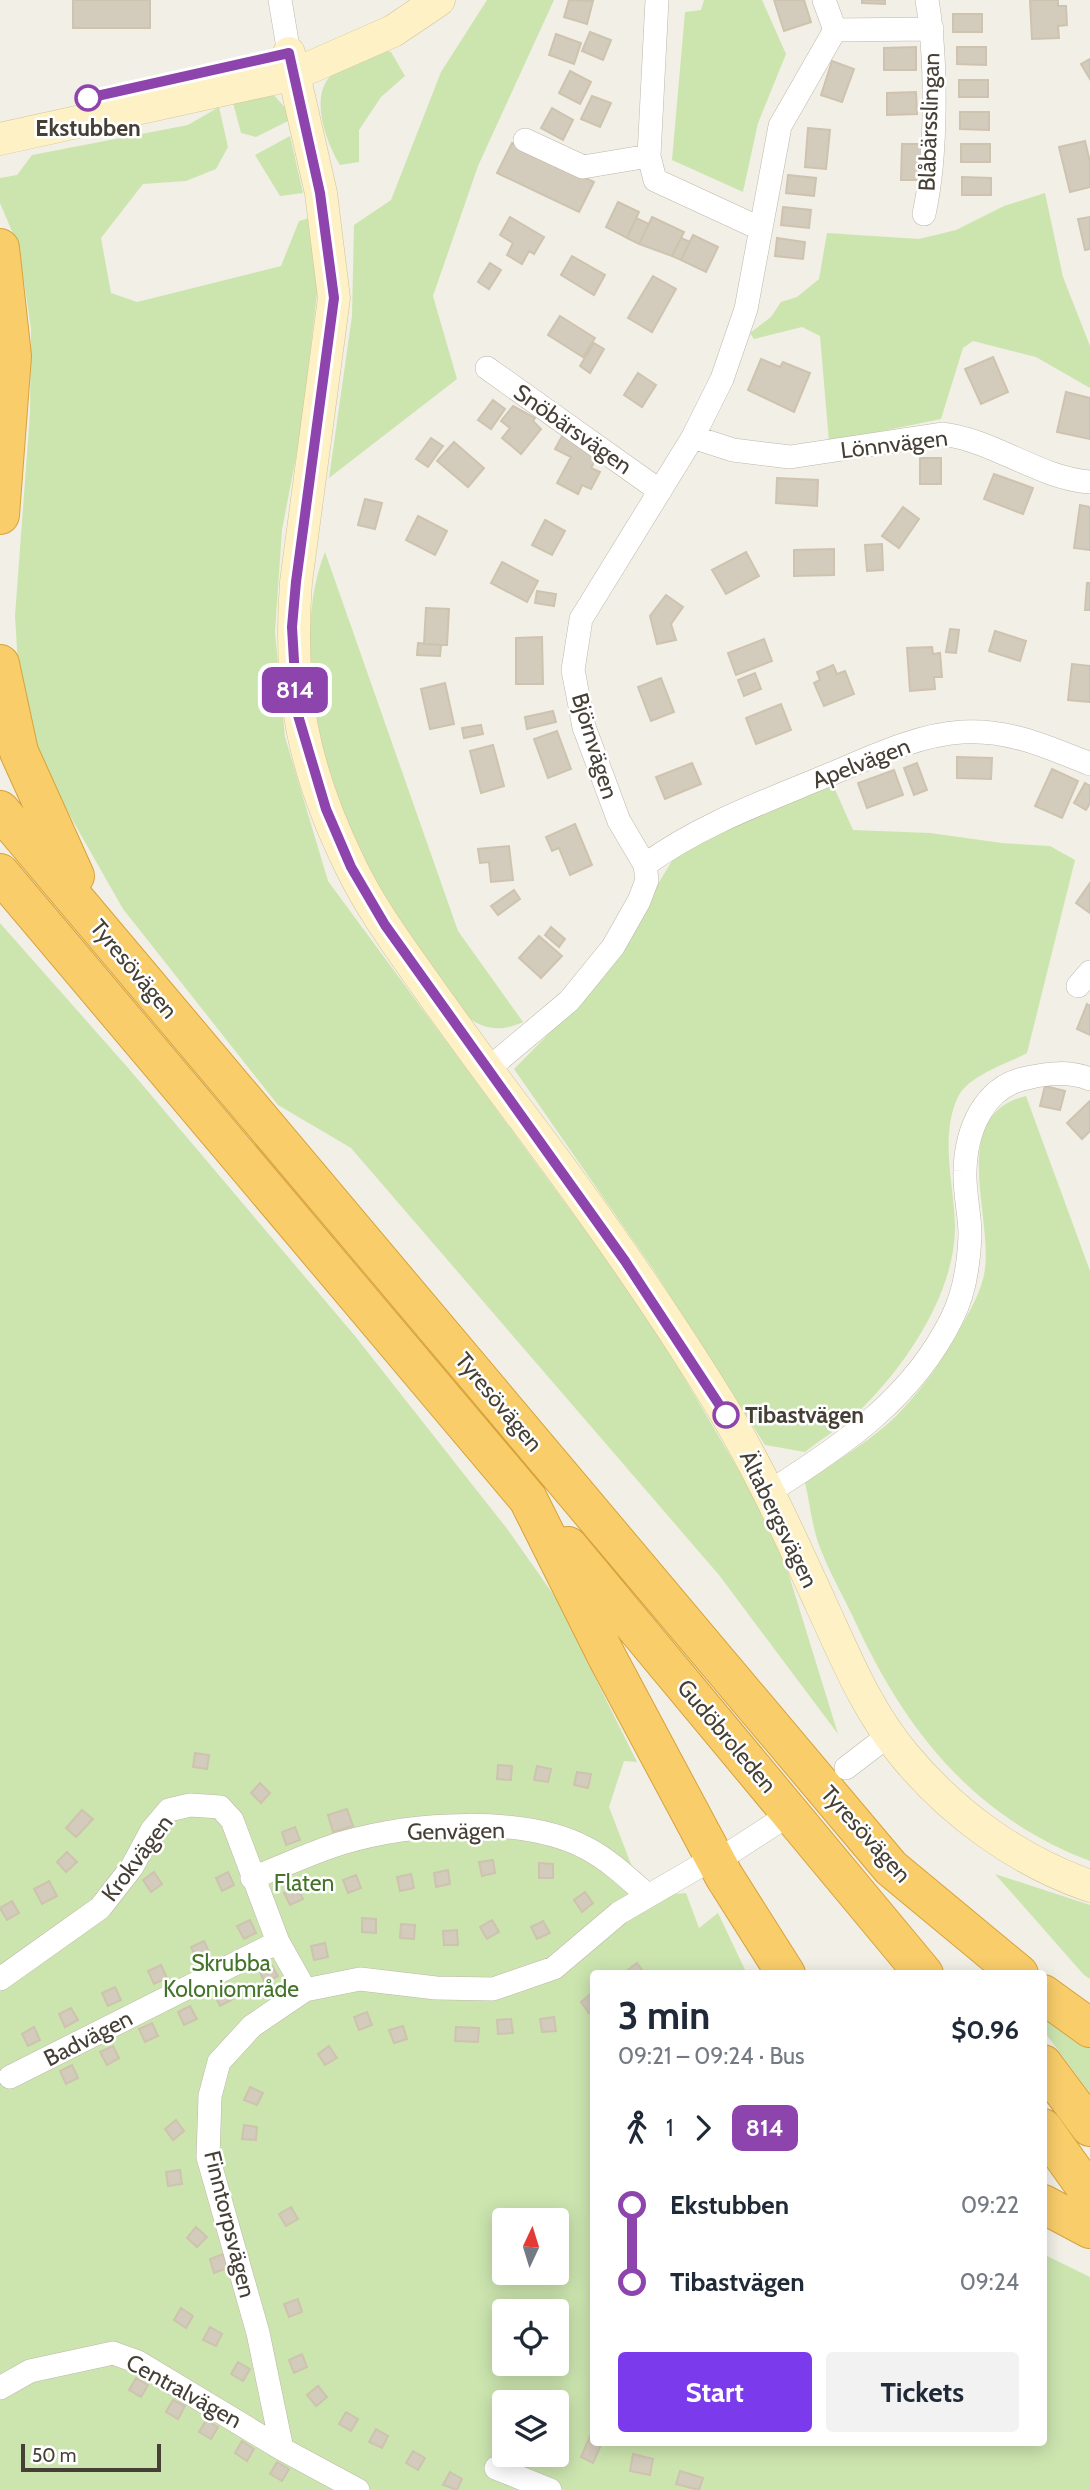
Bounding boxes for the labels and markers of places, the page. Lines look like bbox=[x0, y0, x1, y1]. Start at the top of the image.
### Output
marker: Ekstubben bbox=[75, 85, 101, 111]
place label: Ekstubben bbox=[35, 114, 141, 142]
place label: Tibastvägen bbox=[745, 1401, 864, 1429]
marker: Tibastvägen bbox=[713, 1402, 739, 1428]

